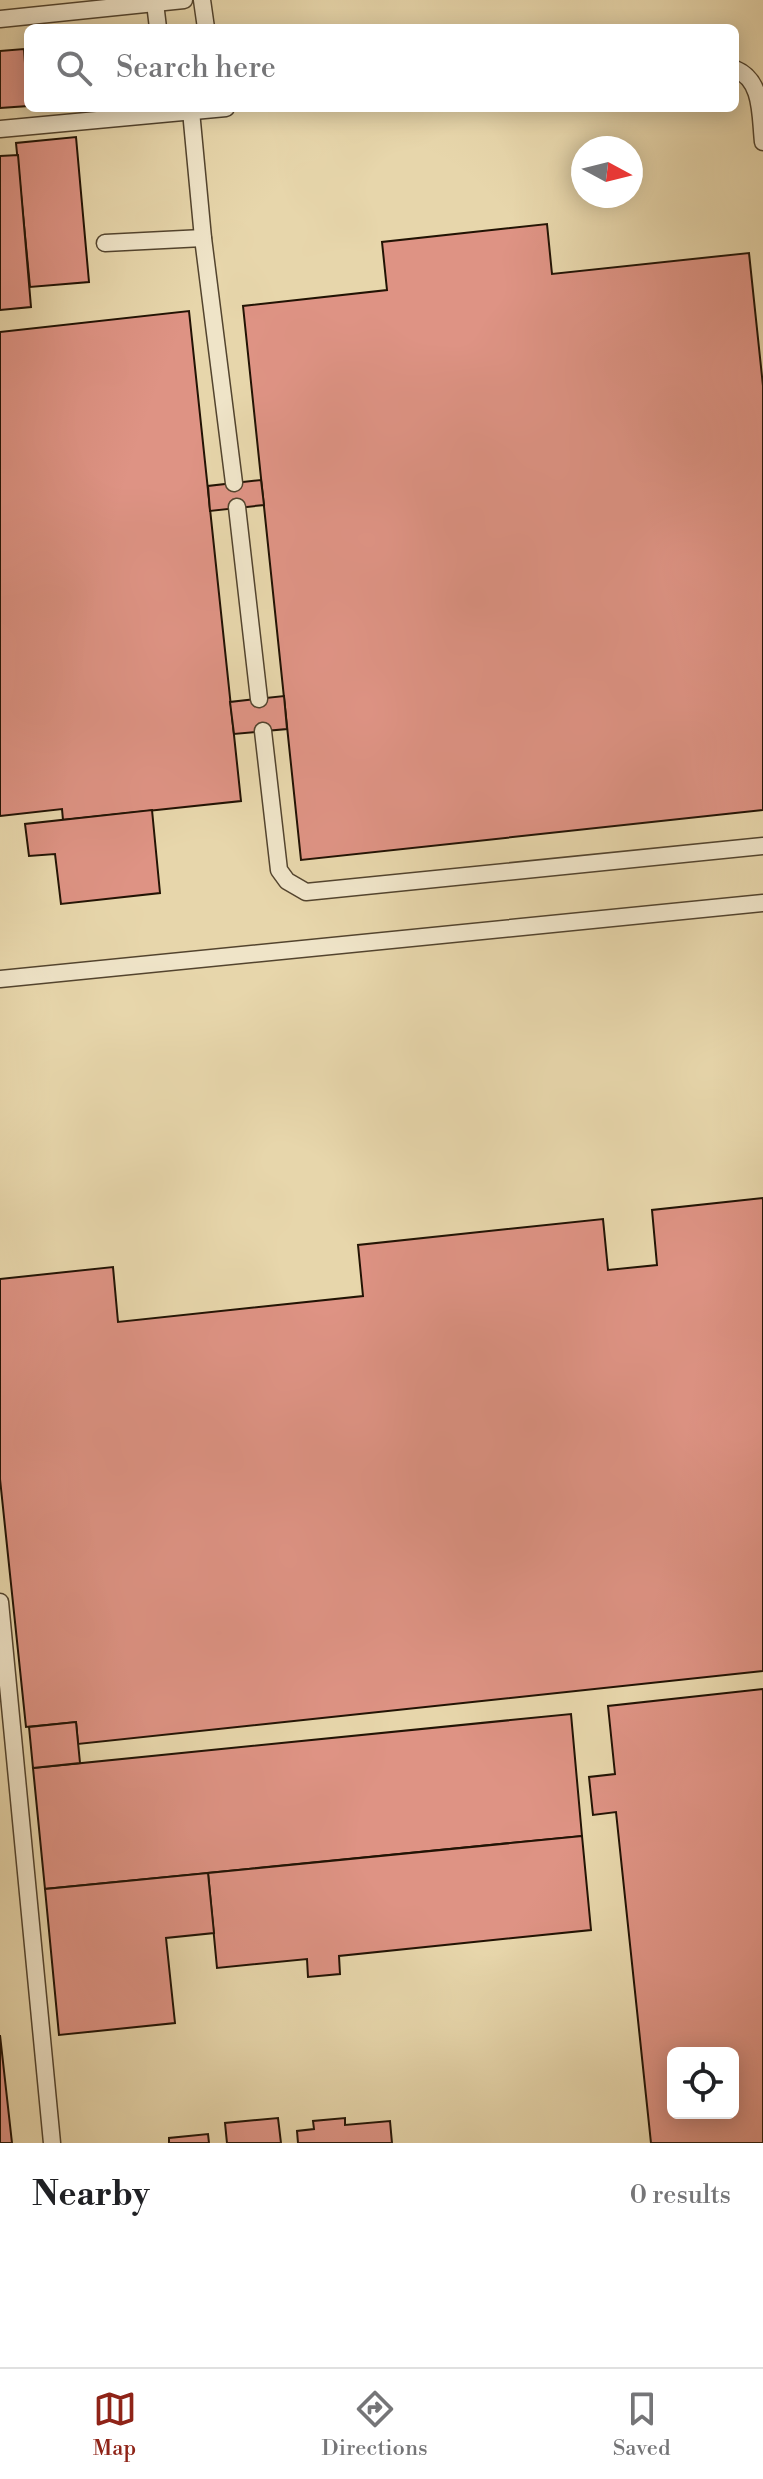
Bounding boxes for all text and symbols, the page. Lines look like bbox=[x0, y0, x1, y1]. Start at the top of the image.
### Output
search box bbox=[24, 24, 739, 112]
icon: search bbox=[52, 46, 96, 90]
text: Search here bbox=[116, 49, 276, 87]
north arrow bbox=[571, 136, 643, 208]
map controls bbox=[667, 2047, 739, 2119]
button: locate bbox=[667, 2047, 739, 2119]
text: Nearby bbox=[32, 2174, 150, 2216]
text: 0 results bbox=[630, 2179, 731, 2211]
tab: Map bbox=[93, 2387, 137, 2462]
tab: Directions bbox=[322, 2387, 428, 2462]
tab: Saved bbox=[613, 2387, 670, 2462]

